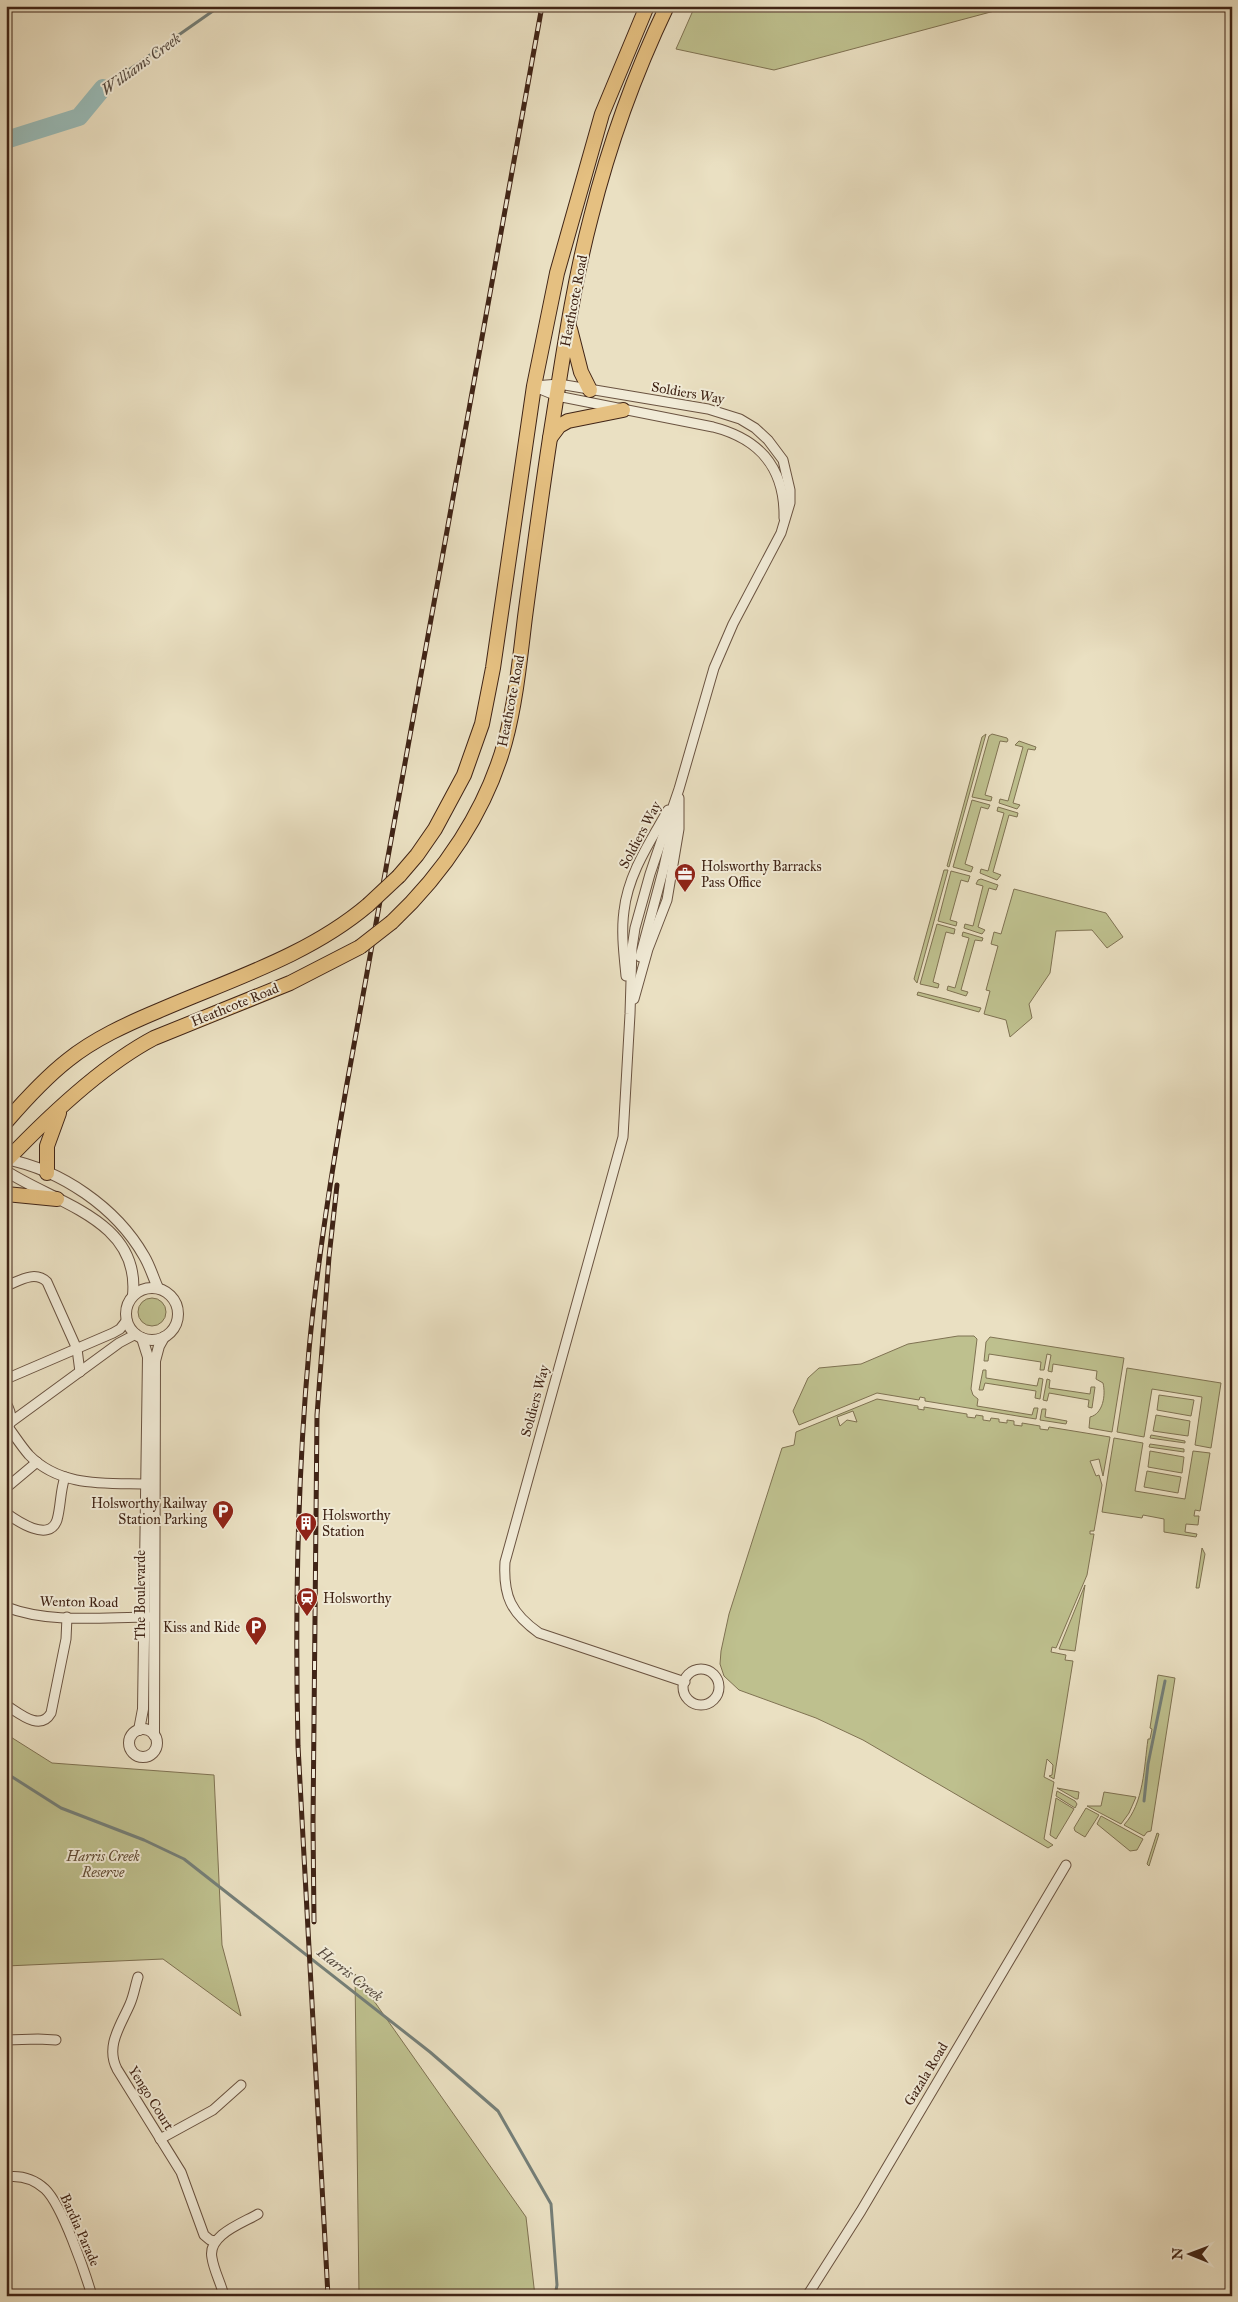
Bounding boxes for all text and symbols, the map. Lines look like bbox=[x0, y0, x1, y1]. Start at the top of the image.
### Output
water label: Williams Creek bbox=[98, 29, 184, 99]
street label: Heathcote Road bbox=[557, 254, 591, 348]
street label: Soldiers Way bbox=[650, 378, 726, 408]
street label: Heathcote Road bbox=[494, 654, 528, 748]
street label: Soldiers Way bbox=[615, 798, 665, 872]
place label: Holsworthy Barracks Pass Office bbox=[701, 858, 822, 891]
office icon: Holsworthy Barracks Pass Office bbox=[673, 862, 697, 893]
street label: Heathcote Road bbox=[189, 980, 281, 1030]
street label: Soldiers Way bbox=[517, 1363, 553, 1439]
place label: Holsworthy Railway Station Parking bbox=[91, 1495, 207, 1528]
parking icon: Holsworthy Railway Station Parking bbox=[211, 1499, 235, 1530]
place label: Holsworthy Station bbox=[322, 1507, 391, 1540]
building icon: Holsworthy Station bbox=[294, 1511, 318, 1542]
street label: The Boulevarde bbox=[132, 1550, 149, 1640]
station icon: Holsworthy bbox=[295, 1586, 319, 1617]
place label: Holsworthy bbox=[323, 1590, 392, 1607]
street label: Wenton Road bbox=[40, 1593, 118, 1611]
parking icon: Kiss and Ride bbox=[244, 1615, 268, 1646]
place label: Kiss and Ride bbox=[163, 1619, 240, 1636]
park label: Harris Creek Reserve bbox=[65, 1848, 140, 1881]
water label: Harris Creek bbox=[313, 1942, 387, 2006]
street label: Gazala Road bbox=[900, 2039, 952, 2109]
street label: Yengo Court bbox=[125, 2063, 177, 2133]
street label: Bardia Parade bbox=[56, 2191, 104, 2269]
north arrow bbox=[1166, 2230, 1216, 2280]
text: N bbox=[1169, 2248, 1186, 2260]

